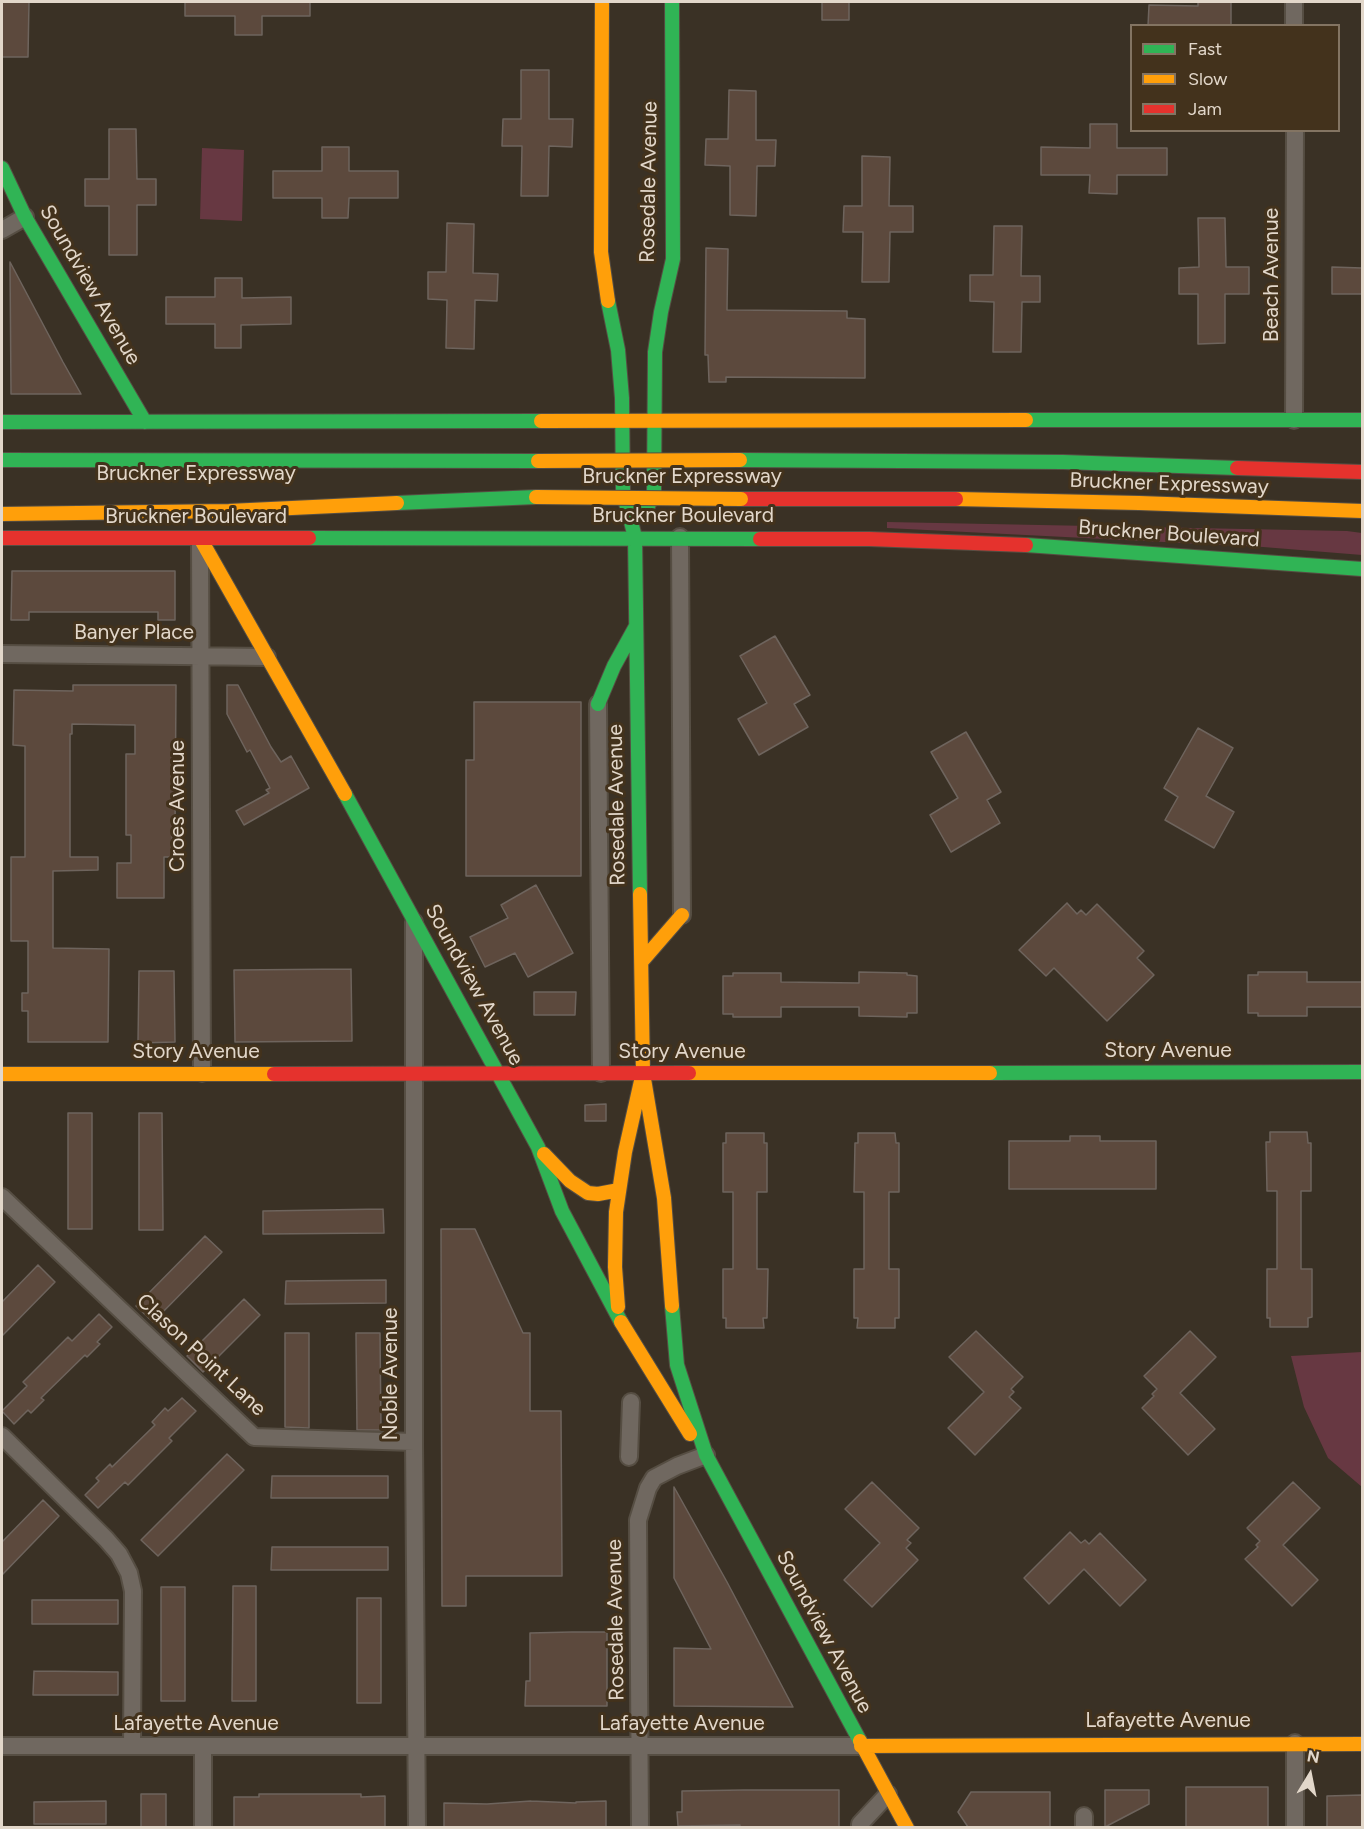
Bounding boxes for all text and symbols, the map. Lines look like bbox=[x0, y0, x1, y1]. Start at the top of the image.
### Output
legend bbox=[1130, 24, 1340, 132]
text: Fast bbox=[1188, 38, 1222, 60]
text: Slow bbox=[1188, 68, 1227, 90]
text: Jam bbox=[1188, 98, 1222, 120]
street label: Rosedale Avenue bbox=[635, 101, 663, 263]
street label: Soundview Avenue bbox=[34, 201, 146, 369]
street label: Beach Avenue bbox=[1259, 208, 1285, 342]
street label: Bruckner Expressway bbox=[96, 461, 296, 487]
street label: Bruckner Expressway bbox=[582, 464, 782, 490]
street label: Bruckner Expressway bbox=[1069, 468, 1269, 500]
street label: Bruckner Boulevard bbox=[592, 503, 774, 529]
street label: Bruckner Boulevard bbox=[105, 504, 287, 530]
street label: Bruckner Boulevard bbox=[1077, 515, 1261, 553]
street label: Banyer Place bbox=[74, 620, 194, 646]
street label: Rosedale Avenue bbox=[603, 724, 631, 886]
street label: Croes Avenue bbox=[165, 740, 191, 872]
street label: Soundview Avenue bbox=[419, 900, 529, 1070]
street label: Story Avenue bbox=[1104, 1038, 1232, 1064]
street label: Story Avenue bbox=[132, 1039, 260, 1065]
street label: Story Avenue bbox=[618, 1039, 746, 1065]
street label: Clason Point Lane bbox=[131, 1288, 271, 1422]
street label: Noble Avenue bbox=[378, 1307, 404, 1441]
street label: Rosedale Avenue bbox=[602, 1539, 630, 1701]
street label: Soundview Avenue bbox=[771, 1546, 877, 1718]
street label: Lafayette Avenue bbox=[1085, 1708, 1251, 1734]
street label: Lafayette Avenue bbox=[113, 1711, 279, 1737]
street label: Lafayette Avenue bbox=[599, 1711, 765, 1737]
north arrow bbox=[1280, 1745, 1340, 1805]
text: N bbox=[1305, 1746, 1321, 1767]

